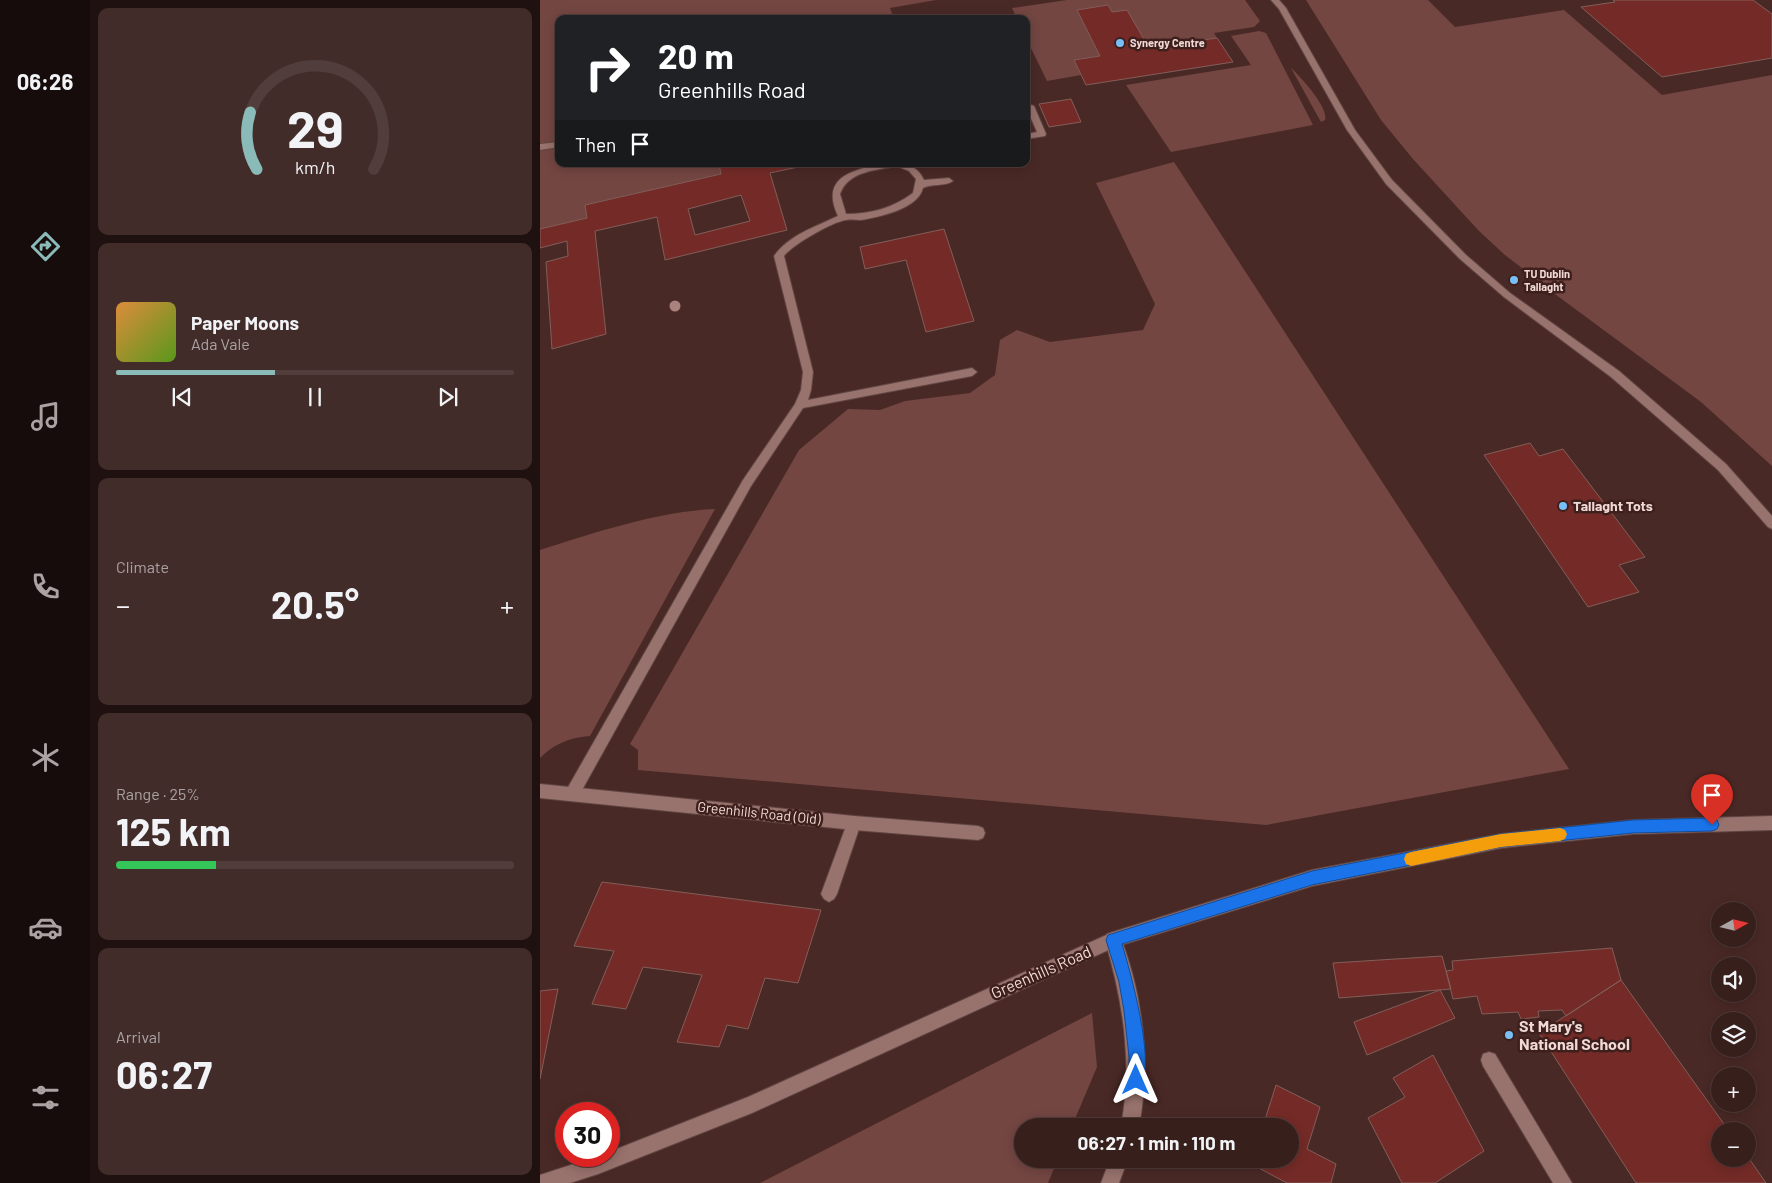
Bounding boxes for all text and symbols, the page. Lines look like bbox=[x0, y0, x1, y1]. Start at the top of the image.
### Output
text: 20 m bbox=[658, 34, 734, 76]
icon: right bbox=[575, 35, 640, 100]
place label: Synergy Centre bbox=[1130, 36, 1205, 49]
marker: Synergy Centre bbox=[1114, 37, 1126, 49]
text: 06:26 bbox=[17, 68, 73, 94]
text: Greenhills Road bbox=[658, 76, 806, 102]
text: 29 bbox=[287, 96, 343, 158]
icon: arrive bbox=[626, 130, 654, 158]
text: Then bbox=[575, 133, 616, 156]
text: km/h bbox=[295, 156, 335, 178]
icon: directions bbox=[28, 229, 63, 264]
place label: TU Dublin Tallaght bbox=[1524, 267, 1570, 293]
marker: TU Dublin Tallaght bbox=[1508, 274, 1520, 286]
text: Paper Moons bbox=[191, 311, 299, 334]
text: Ada Vale bbox=[191, 334, 250, 353]
icon: previous bbox=[168, 383, 196, 411]
icon: pause bbox=[301, 383, 329, 411]
icon: next bbox=[434, 383, 462, 411]
icon: music bbox=[28, 399, 63, 434]
place label: Tallaght Tots bbox=[1573, 497, 1653, 514]
marker: Tallaght Tots bbox=[1557, 500, 1569, 512]
text: Climate bbox=[116, 557, 169, 576]
icon: phone bbox=[28, 569, 63, 604]
text: 20.5° bbox=[271, 581, 359, 627]
text: − bbox=[116, 588, 130, 622]
text: + bbox=[500, 588, 514, 622]
icon: climate bbox=[28, 740, 63, 775]
pin bbox=[1691, 774, 1733, 825]
icon: arrive bbox=[1698, 781, 1726, 809]
text: Range · 25% bbox=[116, 784, 200, 803]
street label: Greenhills Road (Old) bbox=[697, 798, 822, 827]
text: 125 km bbox=[116, 808, 231, 854]
north arrow bbox=[1711, 902, 1756, 948]
map controls bbox=[1711, 902, 1756, 1167]
icon: car bbox=[28, 910, 63, 945]
street label: Greenhills Road bbox=[988, 941, 1094, 1002]
button: sound bbox=[1711, 957, 1756, 1002]
button: layers bbox=[1711, 1012, 1756, 1057]
place label: St Mary's National School bbox=[1519, 1016, 1630, 1053]
text: Arrival bbox=[116, 1027, 161, 1046]
marker: St Mary's National School bbox=[1503, 1029, 1515, 1041]
text: 06:27 bbox=[116, 1051, 212, 1097]
position arrow bbox=[1109, 1053, 1161, 1105]
button: + bbox=[1711, 1067, 1756, 1112]
icon: filters bbox=[28, 1080, 63, 1115]
speed limit sign: 30 bbox=[555, 1102, 620, 1167]
button: − bbox=[1711, 1122, 1756, 1167]
text: 06:27 · 1 min · 110 m bbox=[1078, 1131, 1235, 1154]

